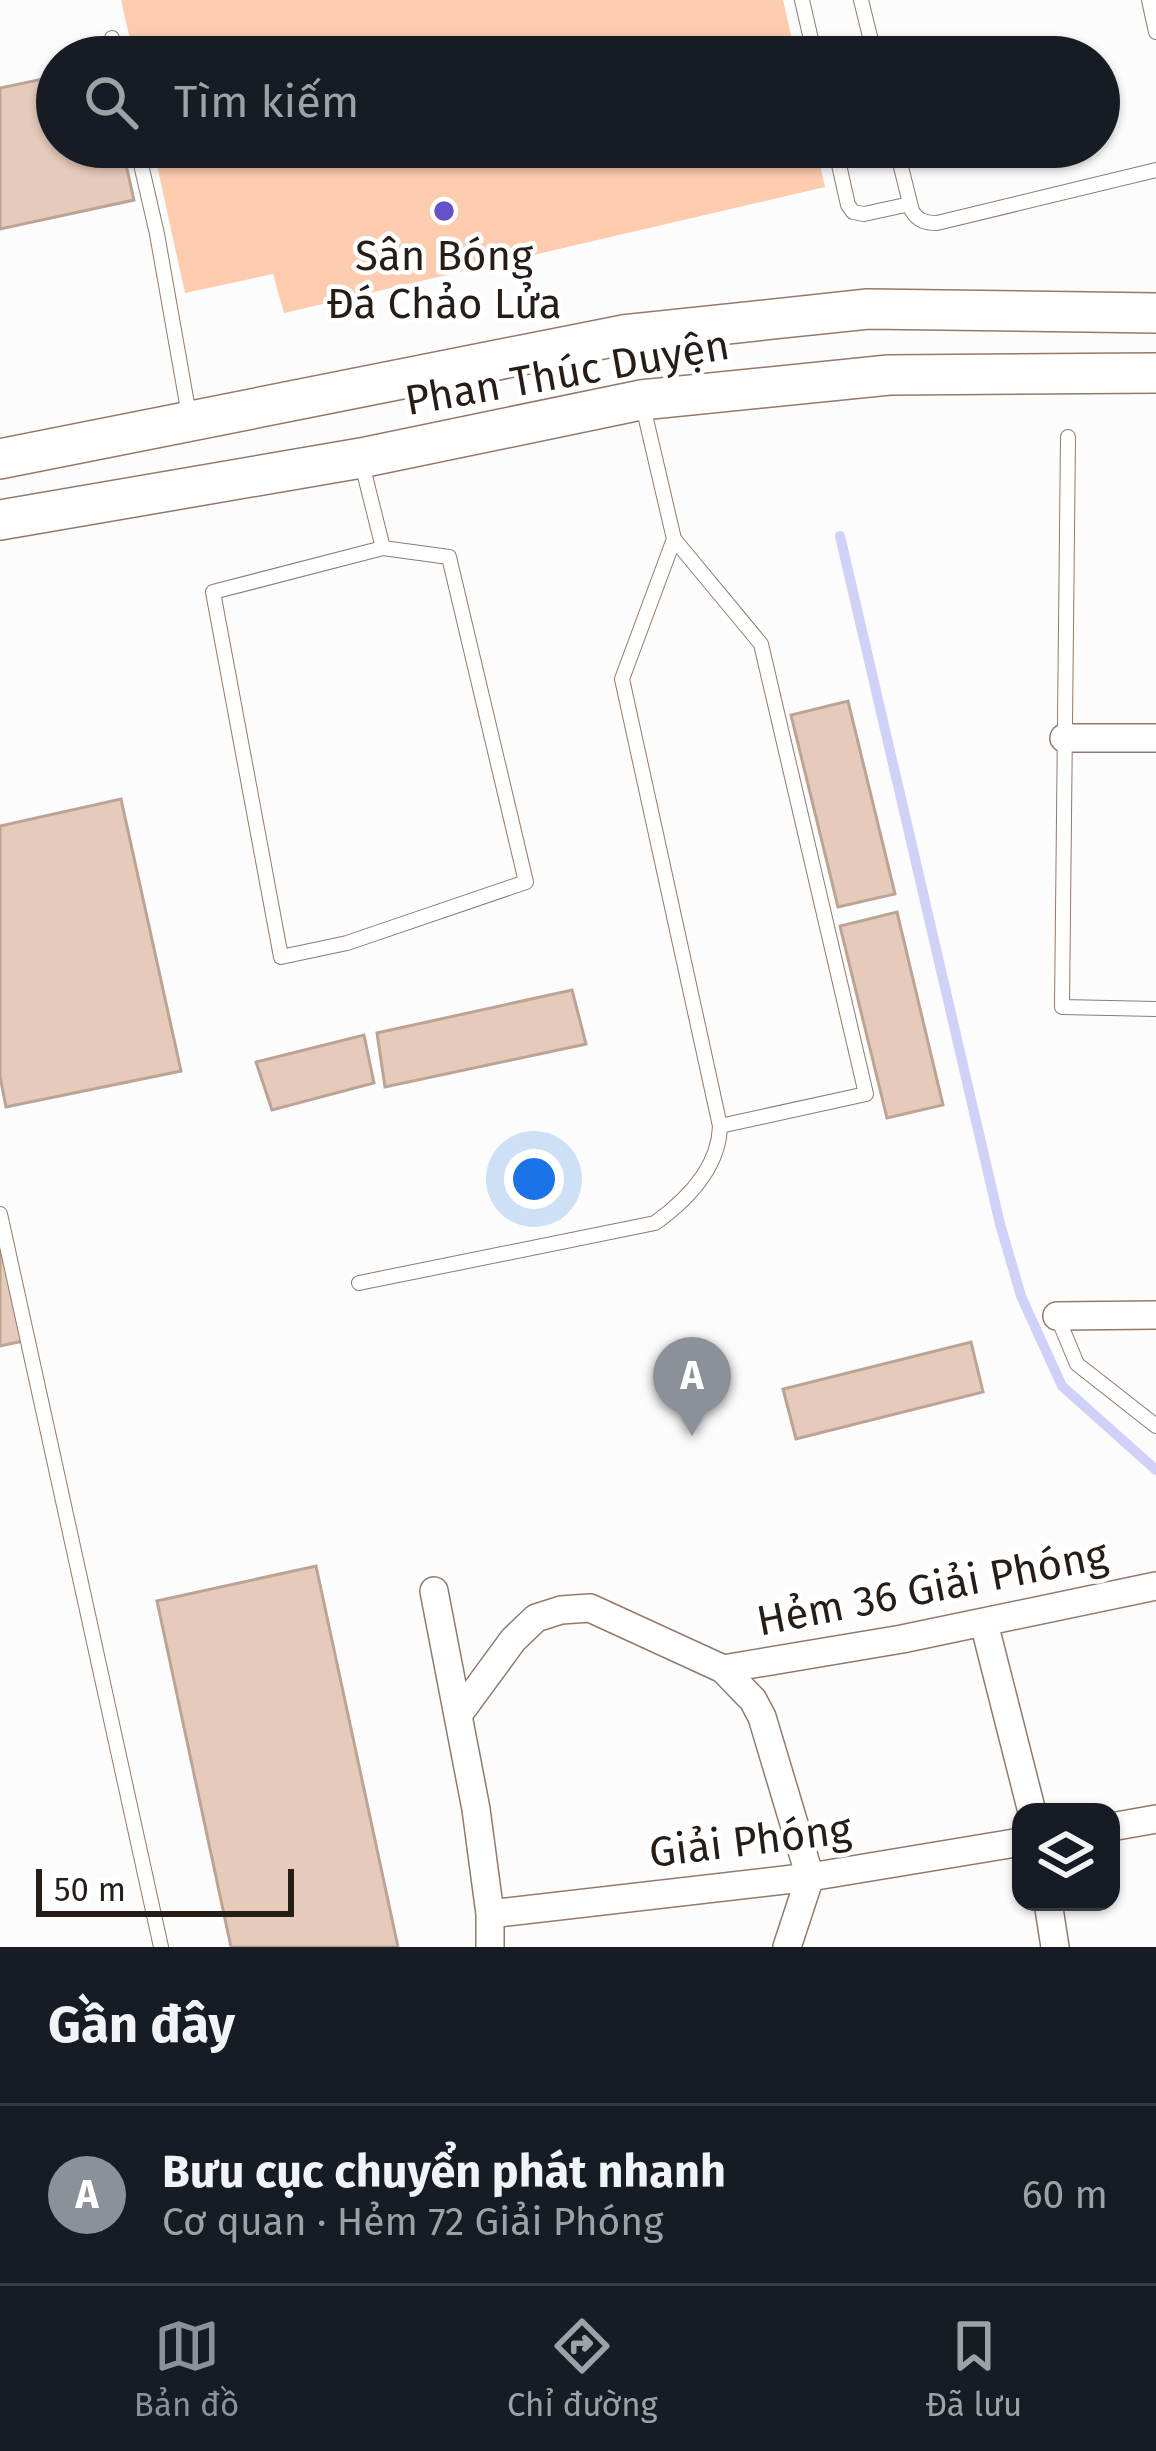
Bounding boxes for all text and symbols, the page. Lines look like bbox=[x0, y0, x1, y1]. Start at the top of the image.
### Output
search box bbox=[36, 36, 1120, 168]
icon: search bbox=[78, 69, 144, 135]
text: Tìm kiếm bbox=[174, 75, 359, 129]
marker: Sân Bóng Đá Chảo Lửa bbox=[431, 198, 457, 224]
place label: Sân Bóng Đá Chảo Lửa bbox=[326, 231, 562, 329]
street label: Phan Thúc Duyện bbox=[401, 320, 733, 426]
your location bbox=[504, 1149, 564, 1209]
pin: A bbox=[653, 1337, 731, 1436]
street label: Hẻm 36 Giải Phóng bbox=[753, 1529, 1112, 1647]
map controls bbox=[1012, 1803, 1120, 1911]
button: layers bbox=[1012, 1803, 1120, 1911]
street label: Giải Phóng bbox=[646, 1804, 854, 1878]
scale bar bbox=[36, 1863, 294, 1916]
text: 50 m bbox=[54, 1870, 126, 1910]
text: Gần đây bbox=[48, 1994, 235, 2056]
text: Bưu cục chuyển phát nhanh bbox=[162, 2145, 726, 2199]
text: A bbox=[75, 2172, 99, 2218]
text: 60 m bbox=[1022, 2172, 1108, 2218]
text: Cơ quan · Hẻm 72 Giải Phóng bbox=[162, 2199, 663, 2245]
tab: Bản đồ bbox=[134, 2313, 239, 2425]
tab: Chỉ đường bbox=[507, 2313, 658, 2425]
tab: Đã lưu bbox=[925, 2313, 1022, 2425]

